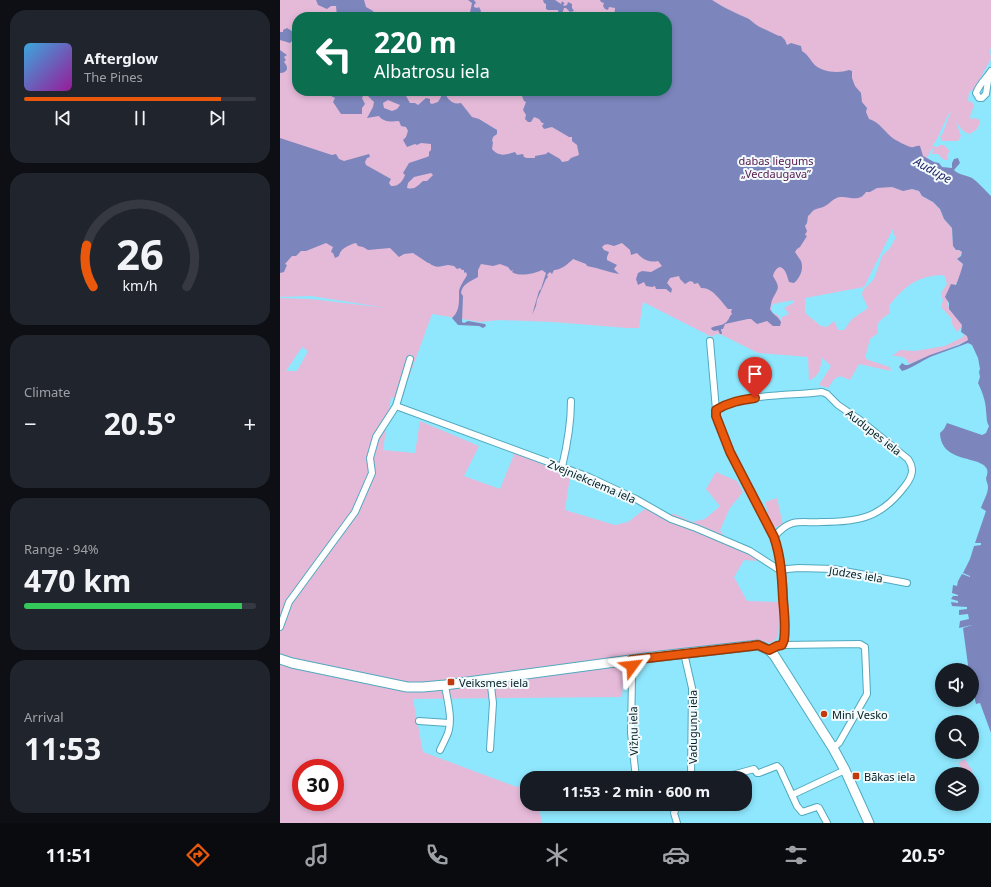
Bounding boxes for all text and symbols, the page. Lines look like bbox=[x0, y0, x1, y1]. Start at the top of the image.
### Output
text: 220 m bbox=[374, 23, 457, 61]
icon: left bbox=[308, 28, 360, 80]
text: Afterglow bbox=[84, 48, 158, 68]
text: Albatrosu iela bbox=[374, 59, 490, 83]
text: The Pines bbox=[84, 68, 143, 86]
icon: previous bbox=[52, 107, 74, 129]
icon: pause bbox=[129, 107, 151, 129]
icon: next bbox=[206, 107, 228, 129]
water label: Audupe bbox=[910, 152, 955, 187]
park label: dabas liegums „Vecdaugava” bbox=[739, 153, 814, 181]
text: 26 bbox=[116, 226, 164, 282]
text: km/h bbox=[122, 275, 158, 294]
pin bbox=[738, 357, 772, 398]
icon: arrive bbox=[744, 363, 766, 385]
text: Climate bbox=[24, 383, 70, 401]
text: 20.5° bbox=[104, 403, 176, 444]
street label: Audupes iela bbox=[843, 406, 905, 458]
text: − bbox=[24, 408, 37, 438]
text: + bbox=[243, 408, 256, 438]
street label: Zvejniekciema iela bbox=[546, 456, 638, 506]
text: Range · 94% bbox=[24, 540, 99, 558]
text: 470 km bbox=[24, 560, 131, 601]
street label: Jūdzes iela bbox=[827, 562, 884, 586]
position arrow bbox=[611, 645, 653, 687]
map controls bbox=[935, 663, 979, 811]
button: sound bbox=[935, 663, 979, 707]
place label: Veiksmes iela bbox=[459, 675, 528, 690]
marker: Veiksmes iela bbox=[446, 677, 456, 687]
street label: Vaduguņu iela bbox=[685, 690, 700, 764]
street label: Vižņu iela bbox=[625, 706, 641, 756]
place label: Mini Vesko bbox=[832, 707, 888, 722]
text: Arrival bbox=[24, 708, 64, 726]
marker: Mini Vesko bbox=[819, 709, 829, 719]
button: search bbox=[935, 715, 979, 759]
text: 11:53 bbox=[24, 728, 101, 769]
speed limit sign: 30 bbox=[292, 759, 344, 811]
button: layers bbox=[935, 767, 979, 811]
place label: Bākas iela bbox=[864, 769, 916, 784]
marker: Bākas iela bbox=[851, 771, 861, 781]
text: 11:53 · 2 min · 600 m bbox=[562, 781, 710, 801]
icon: directions bbox=[184, 841, 212, 869]
icon: music bbox=[303, 841, 331, 869]
icon: phone bbox=[423, 841, 451, 869]
icon: climate bbox=[543, 841, 571, 869]
icon: car bbox=[662, 841, 690, 869]
icon: filters bbox=[782, 841, 810, 869]
text: 11:51 bbox=[46, 843, 92, 867]
text: 20.5° bbox=[902, 843, 945, 867]

